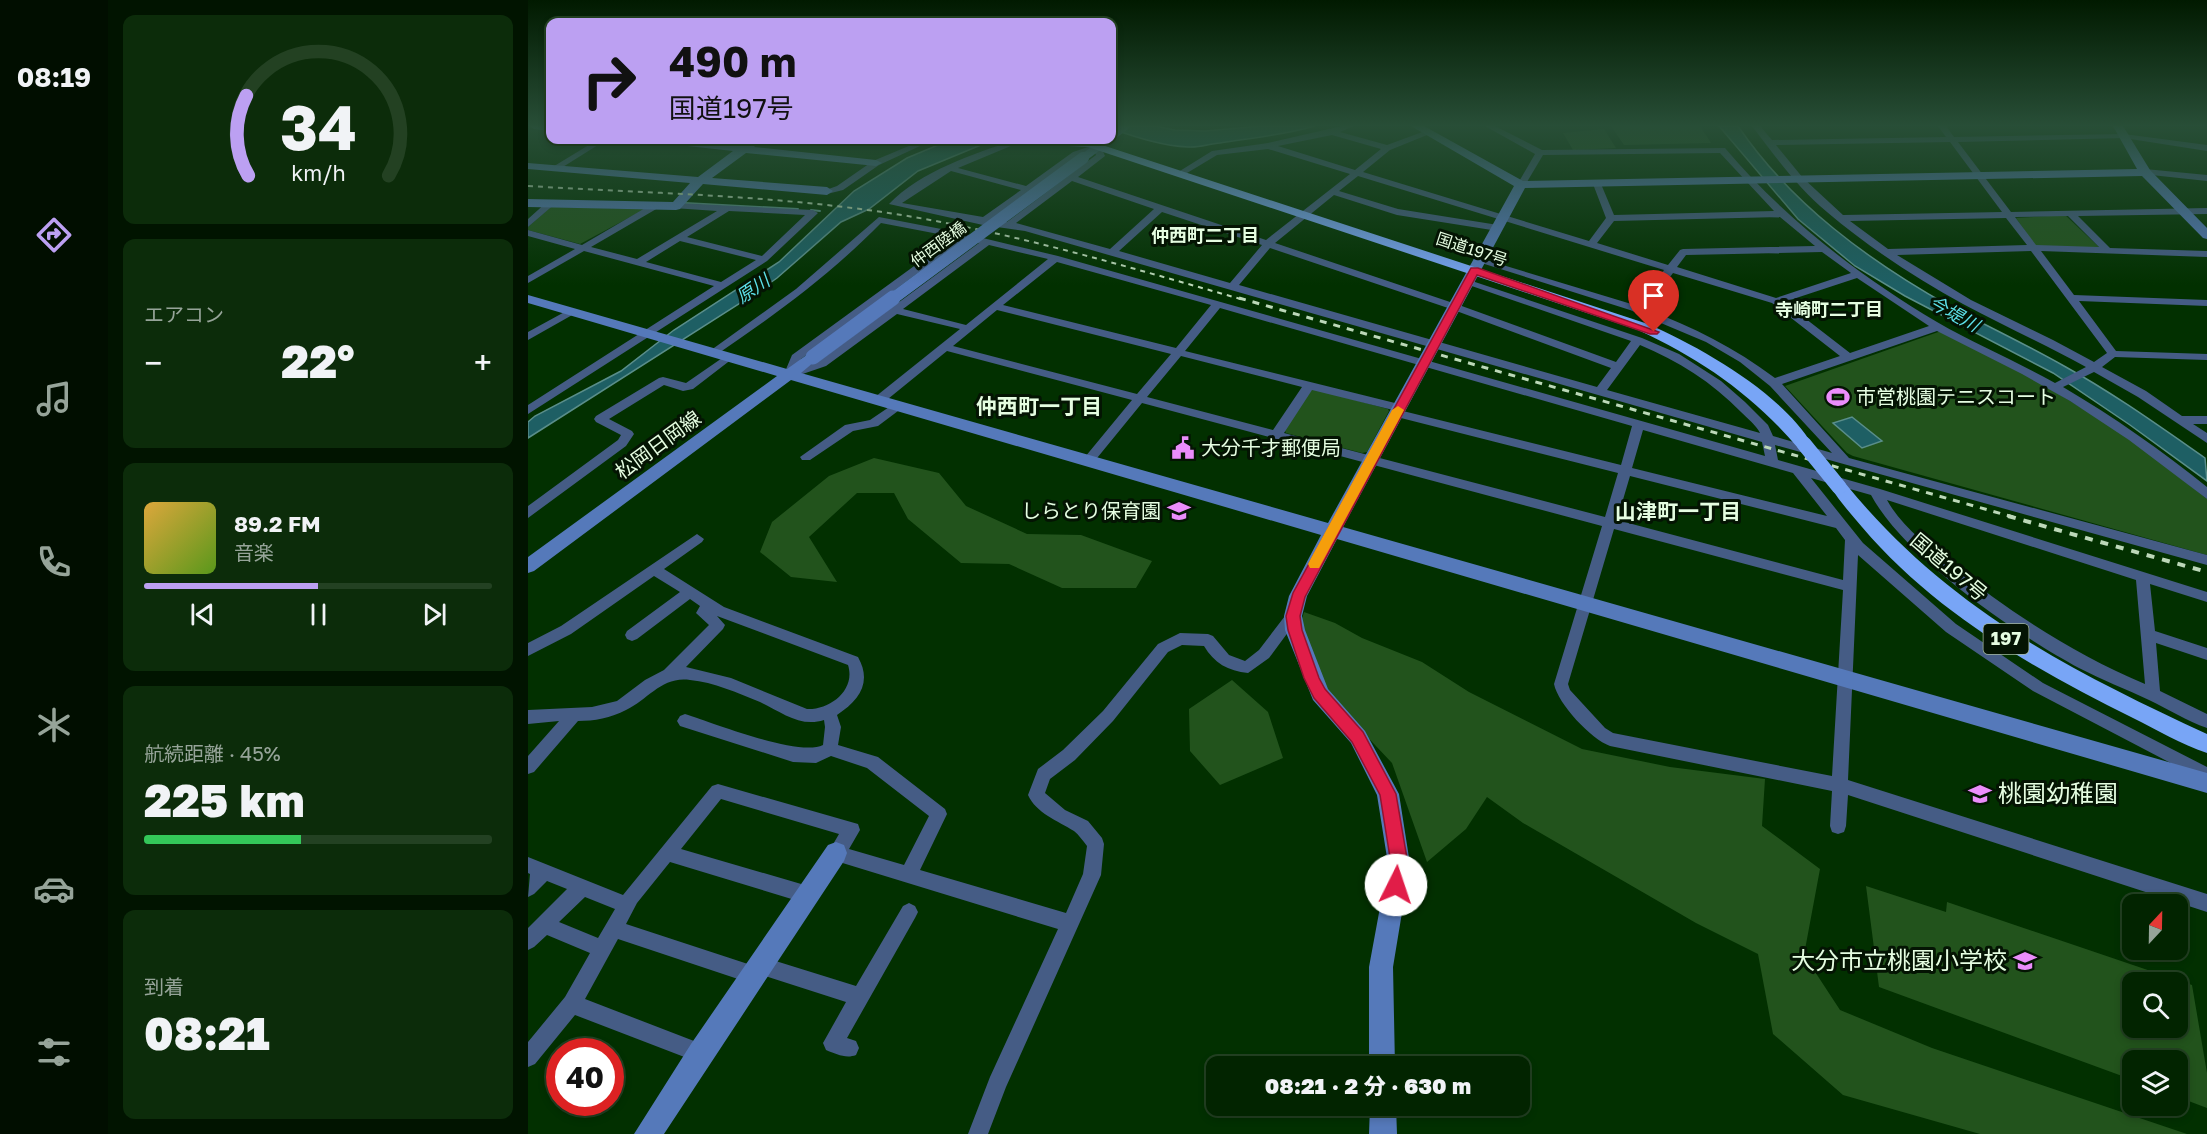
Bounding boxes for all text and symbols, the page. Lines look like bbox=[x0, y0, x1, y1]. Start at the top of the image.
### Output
text: 490 m bbox=[669, 36, 796, 86]
icon: right bbox=[570, 42, 648, 120]
text: 08:19 bbox=[17, 61, 91, 93]
text: 34 bbox=[279, 90, 357, 165]
text: 国道197号 bbox=[669, 92, 794, 124]
text: km/h bbox=[291, 161, 345, 187]
icon: directions bbox=[33, 214, 75, 256]
street label: 仲西陸橋 bbox=[906, 217, 970, 271]
district label: 仲西町二丁目 bbox=[1151, 224, 1259, 246]
street label: 国道197号 bbox=[1434, 228, 1510, 270]
water label: 原川 bbox=[731, 268, 775, 307]
pin bbox=[1628, 270, 1679, 332]
icon: arrive bbox=[1637, 279, 1670, 312]
water label: 今堤川 bbox=[1926, 290, 1985, 337]
district label: 寺崎町二丁目 bbox=[1775, 298, 1883, 320]
text: エアコン bbox=[144, 302, 224, 326]
text: 22° bbox=[281, 334, 355, 388]
text: − bbox=[144, 343, 162, 382]
text: + bbox=[474, 343, 492, 382]
icon: music bbox=[33, 378, 75, 420]
sports icon: 市営桃園テニスコート bbox=[1825, 384, 1851, 410]
place label: 市営桃園テニスコート bbox=[1856, 384, 2056, 408]
district label: 仲西町一丁目 bbox=[976, 393, 1102, 419]
street label: 松岡日岡線 bbox=[610, 405, 705, 483]
public building icon: 大分千才郵便局 bbox=[1170, 435, 1196, 461]
place label: 大分千才郵便局 bbox=[1201, 435, 1341, 459]
place label: しらとり保育園 bbox=[1021, 498, 1161, 522]
school or university icon: しらとり保育園 bbox=[1166, 498, 1192, 524]
district label: 山津町一丁目 bbox=[1615, 498, 1741, 524]
text: 89.2 FM bbox=[234, 510, 321, 537]
street label: 国道197号 bbox=[1907, 527, 1993, 605]
text: 音楽 bbox=[234, 540, 274, 564]
icon: phone bbox=[33, 541, 75, 583]
icon: previous bbox=[186, 598, 219, 631]
icon: pause bbox=[302, 598, 335, 631]
icon: next bbox=[418, 598, 451, 631]
road number: 197 bbox=[1984, 624, 2028, 654]
icon: climate bbox=[33, 704, 75, 746]
text: 航続距離 · 45% bbox=[144, 741, 281, 765]
text: 225 km bbox=[144, 773, 305, 827]
place label: 桃園幼稚園 bbox=[1998, 778, 2118, 807]
school or university icon: 桃園幼稚園 bbox=[1967, 781, 1993, 807]
position arrow bbox=[1364, 853, 1428, 917]
icon: car bbox=[33, 868, 75, 910]
north arrow bbox=[2122, 894, 2188, 960]
map controls bbox=[2122, 894, 2188, 1116]
place label: 大分市立桃園小学校 bbox=[1791, 945, 2007, 974]
school or university icon: 大分市立桃園小学校 bbox=[2012, 948, 2038, 974]
button: search bbox=[2122, 972, 2188, 1038]
text: 到着 bbox=[144, 974, 184, 998]
text: 08:21 bbox=[144, 1006, 270, 1060]
icon: filters bbox=[33, 1031, 75, 1073]
speed limit sign: 40 bbox=[546, 1038, 624, 1116]
button: layers bbox=[2122, 1050, 2188, 1116]
text: 08:21 · 2 分 · 630 m bbox=[1265, 1072, 1471, 1099]

